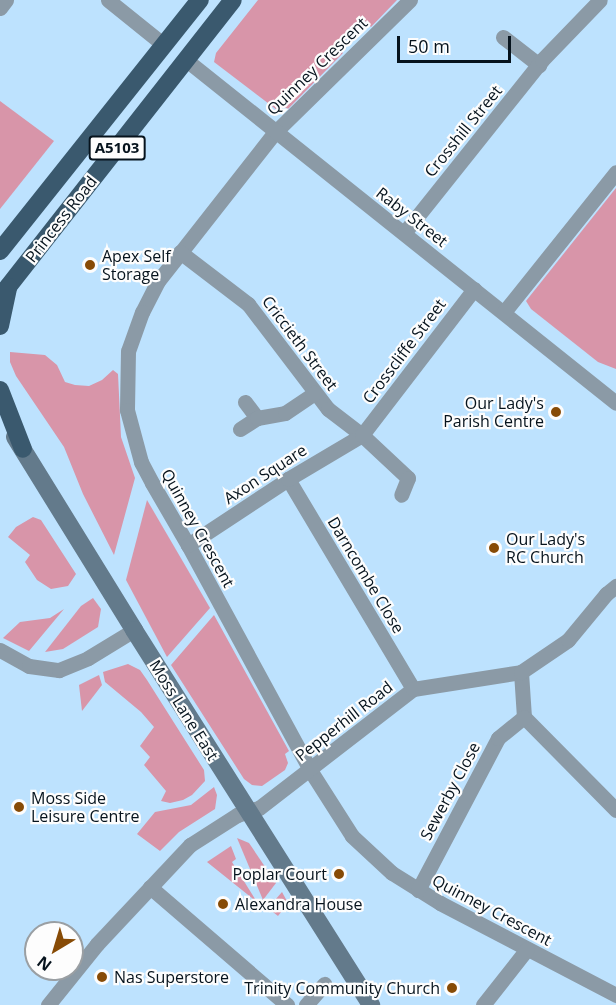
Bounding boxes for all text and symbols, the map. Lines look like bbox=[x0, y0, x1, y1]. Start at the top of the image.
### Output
street label: Quinney Crescent bbox=[263, 13, 371, 119]
scale bar bbox=[400, 24, 514, 62]
text: 50 m bbox=[408, 34, 450, 58]
street label: Crosshill Street bbox=[420, 81, 506, 181]
road number: A5103 bbox=[88, 136, 146, 160]
street label: Princess Road bbox=[21, 172, 101, 266]
street label: Raby Street bbox=[372, 183, 452, 251]
place label: Apex Self Storage bbox=[102, 246, 171, 284]
marker: Apex Self Storage bbox=[83, 258, 97, 272]
street label: Criccieth Street bbox=[258, 292, 342, 394]
street label: Crosscliffe Street bbox=[358, 295, 450, 407]
place label: Our Lady's Parish Centre bbox=[443, 393, 544, 431]
marker: Our Lady's Parish Centre bbox=[549, 405, 563, 419]
street label: Axon Square bbox=[220, 440, 310, 508]
street label: Quinney Crescent bbox=[157, 465, 239, 591]
street label: Darncombe Close bbox=[324, 513, 408, 637]
place label: Our Lady's RC Church bbox=[506, 529, 585, 567]
marker: Our Lady's RC Church bbox=[487, 541, 501, 555]
street label: Moss Lane East bbox=[145, 656, 223, 764]
street label: Pepperhill Road bbox=[292, 677, 396, 765]
street label: Sewerby Close bbox=[416, 739, 484, 843]
place label: Moss Side Leisure Centre bbox=[31, 788, 140, 826]
marker: Moss Side Leisure Centre bbox=[12, 800, 26, 814]
place label: Poplar Court bbox=[233, 864, 327, 884]
marker: Poplar Court bbox=[332, 867, 346, 881]
street label: Quinney Crescent bbox=[429, 870, 555, 950]
place label: Alexandra House bbox=[235, 894, 362, 914]
marker: Alexandra House bbox=[216, 897, 230, 911]
north arrow bbox=[24, 921, 84, 981]
text: N bbox=[32, 951, 56, 976]
place label: Nas Superstore bbox=[114, 967, 229, 987]
marker: Nas Superstore bbox=[95, 970, 109, 984]
place label: Trinity Community Church bbox=[244, 978, 440, 998]
marker: Trinity Community Church bbox=[445, 981, 459, 995]

